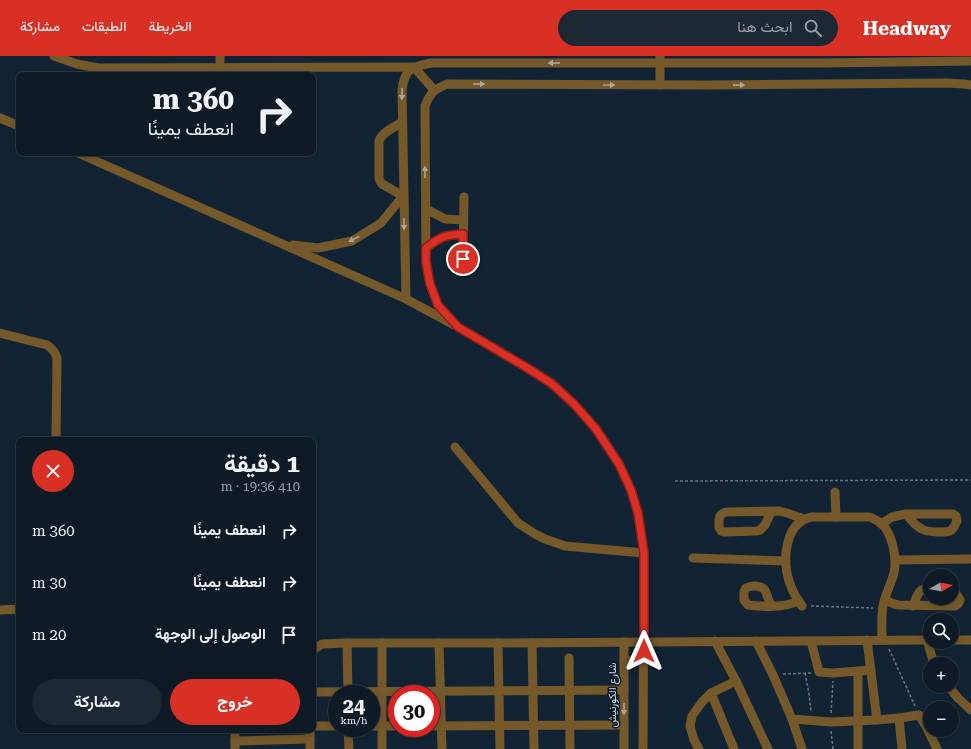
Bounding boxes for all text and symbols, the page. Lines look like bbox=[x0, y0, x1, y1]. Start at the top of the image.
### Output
search box bbox=[558, 10, 838, 46]
icon: search bbox=[802, 17, 824, 39]
text: Headway bbox=[862, 17, 951, 40]
text: مشاركة bbox=[20, 18, 60, 34]
text: الطبقات bbox=[82, 18, 126, 34]
text: الخريطة bbox=[148, 18, 192, 34]
text: ابحث هنا bbox=[737, 18, 792, 36]
one-way arrow bbox=[547, 60, 560, 66]
one-way arrow bbox=[473, 81, 486, 87]
one-way arrow bbox=[603, 81, 615, 88]
one-way arrow bbox=[733, 82, 746, 88]
text: 360 m bbox=[153, 83, 234, 116]
icon: right bbox=[248, 88, 300, 140]
one-way arrow bbox=[399, 88, 405, 101]
text: انعطف يمينًا bbox=[148, 118, 234, 139]
one-way arrow bbox=[422, 165, 428, 178]
one-way arrow bbox=[401, 218, 407, 231]
one-way arrow bbox=[348, 236, 359, 242]
pin bbox=[446, 242, 480, 276]
icon: arrive bbox=[452, 248, 474, 270]
button: close bbox=[32, 450, 74, 492]
text: 1 دقيقة bbox=[224, 450, 300, 478]
text: 410 m · 19:36 bbox=[221, 479, 300, 494]
icon: right bbox=[278, 520, 300, 542]
text: انعطف يمينًا bbox=[193, 521, 266, 539]
text: 360 m bbox=[32, 522, 75, 540]
north arrow bbox=[923, 569, 959, 605]
map controls bbox=[923, 569, 959, 737]
icon: right bbox=[278, 572, 300, 594]
text: انعطف يمينًا bbox=[193, 573, 266, 591]
text: 30 m bbox=[32, 574, 66, 592]
button: search bbox=[923, 613, 959, 649]
icon: arrive bbox=[278, 624, 300, 646]
text: الوصول إلى الوجهة bbox=[155, 625, 266, 643]
text: 20 m bbox=[32, 626, 66, 644]
position arrow bbox=[623, 630, 665, 672]
button: + bbox=[923, 657, 959, 693]
street label: شارع الكورنيش bbox=[606, 662, 620, 727]
button: مشاركة bbox=[32, 679, 162, 725]
button: خروج bbox=[170, 679, 300, 725]
speed limit sign: 30 bbox=[388, 685, 440, 737]
text: 24 bbox=[343, 694, 365, 718]
button: − bbox=[923, 701, 959, 737]
one-way arrow bbox=[621, 703, 627, 716]
text: km/h bbox=[341, 715, 367, 726]

